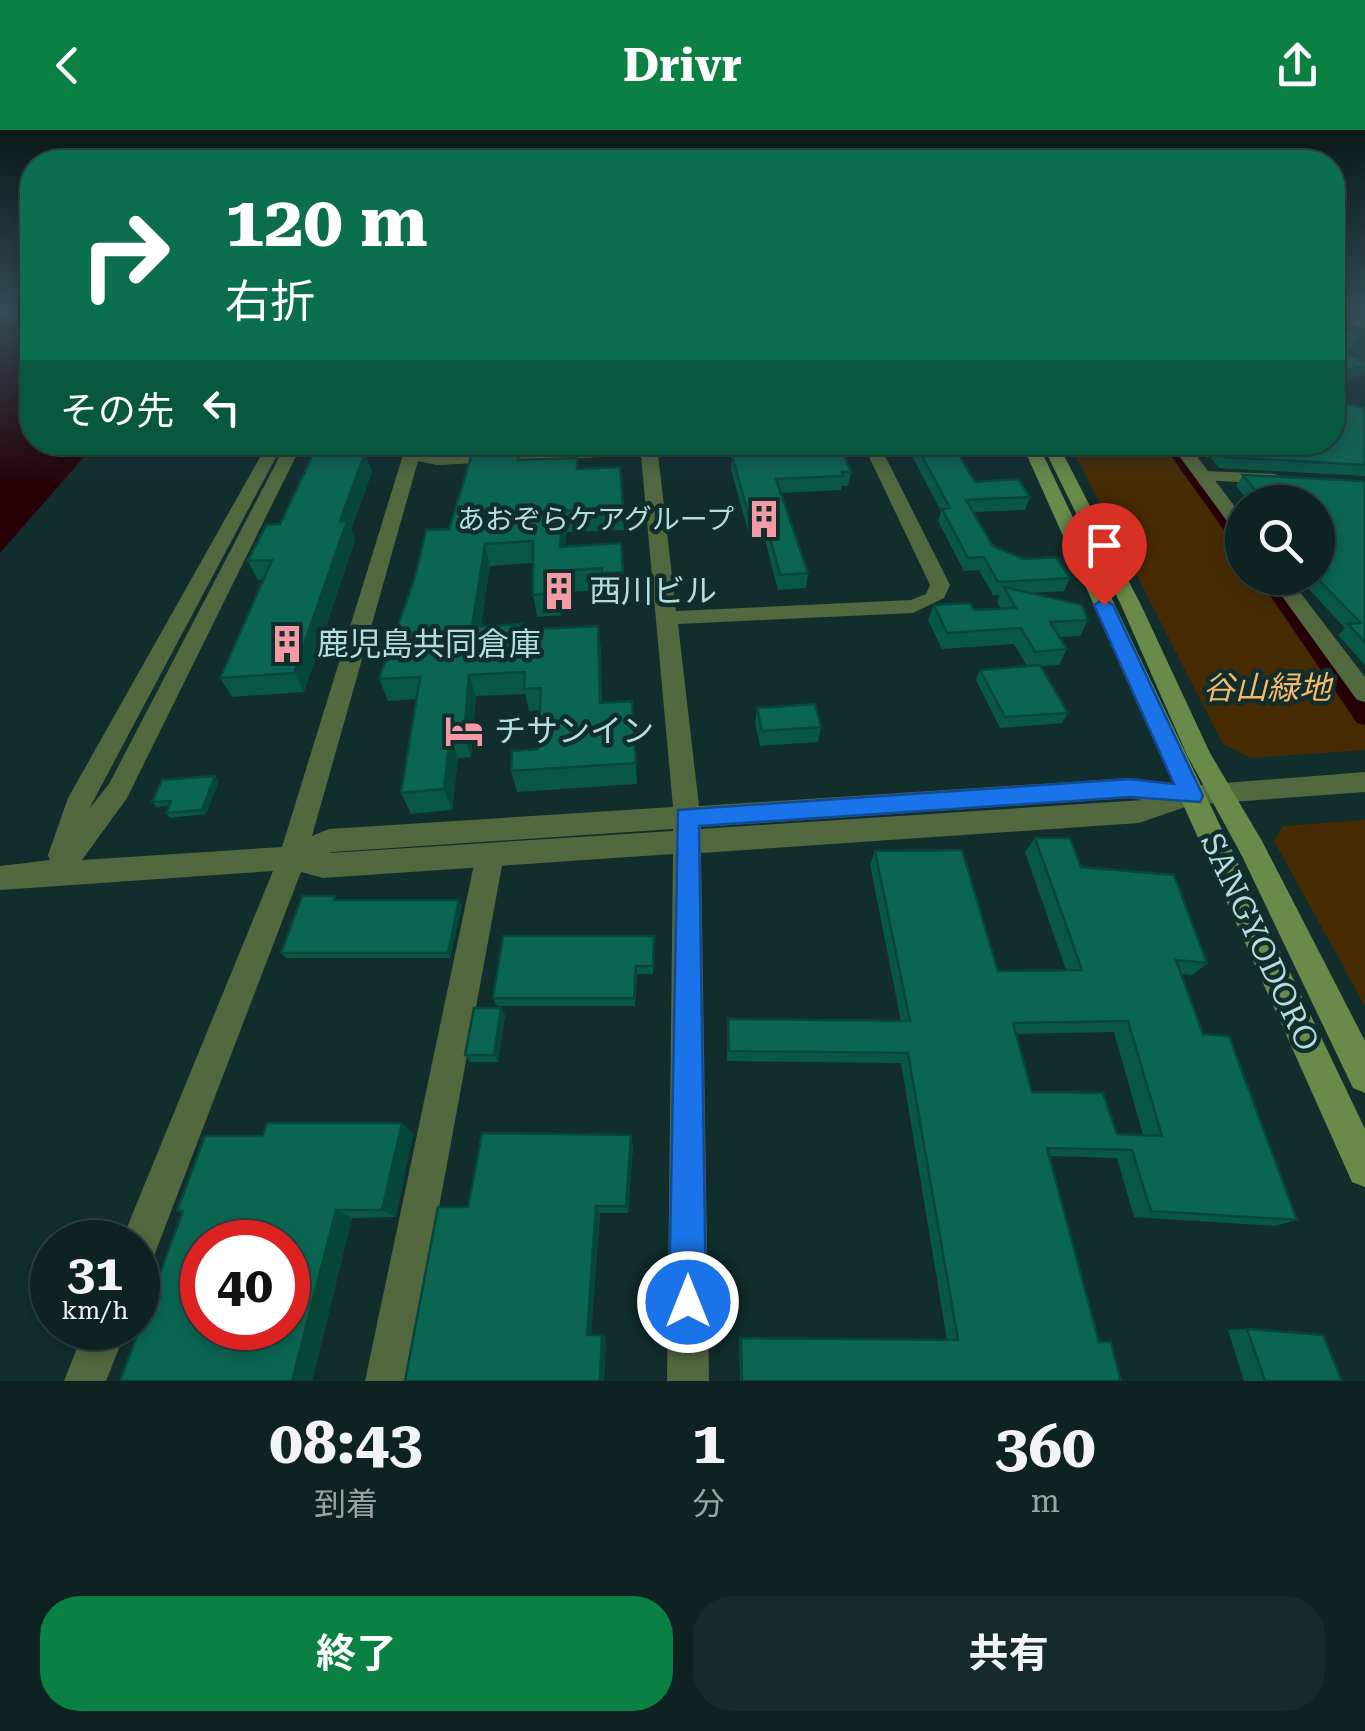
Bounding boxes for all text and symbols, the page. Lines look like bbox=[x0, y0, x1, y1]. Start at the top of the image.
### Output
icon: back bbox=[40, 38, 95, 93]
icon: share bbox=[1270, 38, 1325, 93]
text: Drivr bbox=[623, 39, 742, 92]
text: 120 m bbox=[225, 181, 428, 263]
icon: right bbox=[60, 190, 190, 320]
text: 右折 bbox=[225, 275, 315, 328]
icon: left bbox=[194, 380, 249, 435]
text: その先 bbox=[60, 389, 174, 433]
map controls bbox=[1225, 485, 1335, 595]
button: search bbox=[1225, 485, 1335, 595]
building icon: あおぞらケアグループ bbox=[743, 498, 785, 540]
place label: あおぞらケアグループ bbox=[457, 503, 734, 536]
pin bbox=[1062, 503, 1147, 606]
icon: arrive bbox=[1077, 518, 1132, 573]
building icon: 西川ビル bbox=[538, 570, 580, 612]
place label: 西川ビル bbox=[589, 572, 717, 610]
building icon: 鹿児島共同倉庫 bbox=[266, 623, 308, 665]
place label: 鹿児島共同倉庫 bbox=[317, 625, 541, 663]
park label: 谷山緑地 bbox=[1203, 669, 1334, 707]
hotel icon: チサンイン bbox=[443, 710, 485, 752]
place label: チサンイン bbox=[494, 712, 654, 750]
street label: SANGYODORO bbox=[1193, 827, 1327, 1057]
speed limit sign: 40 bbox=[180, 1220, 310, 1350]
text: 31 bbox=[67, 1244, 123, 1302]
position arrow bbox=[636, 1250, 740, 1354]
text: km/h bbox=[62, 1296, 128, 1325]
text: 08:43 bbox=[269, 1407, 423, 1478]
text: 1 bbox=[692, 1407, 725, 1478]
text: 360 bbox=[995, 1411, 1096, 1482]
text: m bbox=[1031, 1482, 1060, 1520]
text: 到着 bbox=[314, 1485, 378, 1523]
text: 分 bbox=[693, 1485, 725, 1523]
button: 終了 bbox=[40, 1596, 673, 1711]
button: 共有 bbox=[693, 1596, 1325, 1711]

